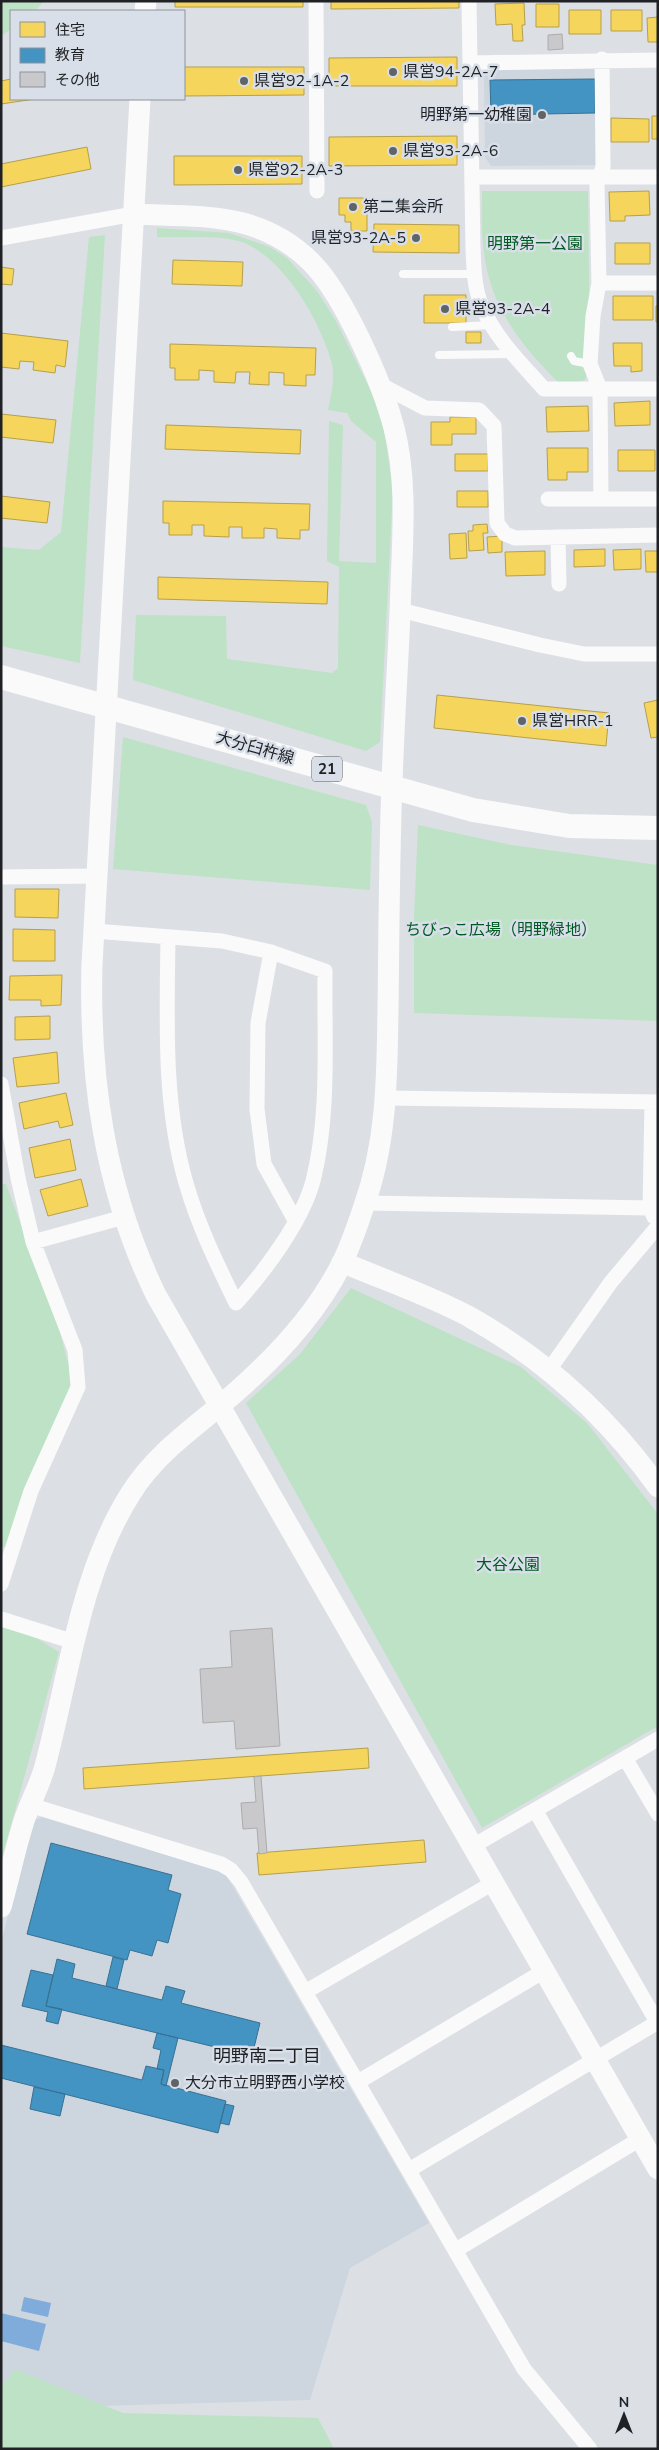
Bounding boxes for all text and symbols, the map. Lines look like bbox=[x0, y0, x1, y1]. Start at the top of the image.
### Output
legend bbox=[10, 10, 185, 100]
text: 住宅 bbox=[55, 20, 85, 40]
text: 教育 bbox=[55, 45, 85, 65]
place label: 県営94-2A-7 bbox=[403, 61, 498, 83]
marker: 県営94-2A-7 bbox=[387, 66, 399, 78]
text: その他 bbox=[55, 70, 100, 90]
place label: 県営92-1A-2 bbox=[254, 70, 349, 92]
marker: 県営92-1A-2 bbox=[238, 75, 250, 87]
place label: 明野第一幼稚園 bbox=[420, 104, 532, 126]
marker: 明野第一幼稚園 bbox=[536, 109, 548, 121]
place label: 県営93-2A-6 bbox=[403, 140, 498, 162]
marker: 県営93-2A-6 bbox=[387, 145, 399, 157]
place label: 県営92-2A-3 bbox=[248, 159, 343, 181]
marker: 県営92-2A-3 bbox=[232, 164, 244, 176]
place label: 第二集会所 bbox=[363, 196, 443, 218]
marker: 第二集会所 bbox=[347, 201, 359, 213]
place label: 県営93-2A-5 bbox=[311, 227, 406, 249]
marker: 県営93-2A-5 bbox=[410, 232, 422, 244]
park label: 明野第一公園 bbox=[487, 233, 583, 255]
place label: 県営93-2A-4 bbox=[455, 298, 551, 320]
marker: 県営93-2A-4 bbox=[439, 303, 451, 315]
place label: 県営HRR-1 bbox=[532, 710, 614, 732]
marker: 県営HRR-1 bbox=[516, 715, 528, 727]
street label: 大分臼杵線 bbox=[214, 726, 296, 770]
road number: 21 bbox=[312, 756, 342, 782]
park label: ちびっこ広場（明野緑地） bbox=[405, 919, 597, 941]
park label: 大谷公園 bbox=[476, 1554, 540, 1576]
district label: 明野南二丁目 bbox=[213, 2044, 321, 2068]
place label: 大分市立明野西小学校 bbox=[185, 2072, 345, 2094]
marker: 大分市立明野西小学校 bbox=[169, 2077, 181, 2089]
north arrow bbox=[599, 2390, 649, 2440]
text: N bbox=[619, 2393, 629, 2412]

